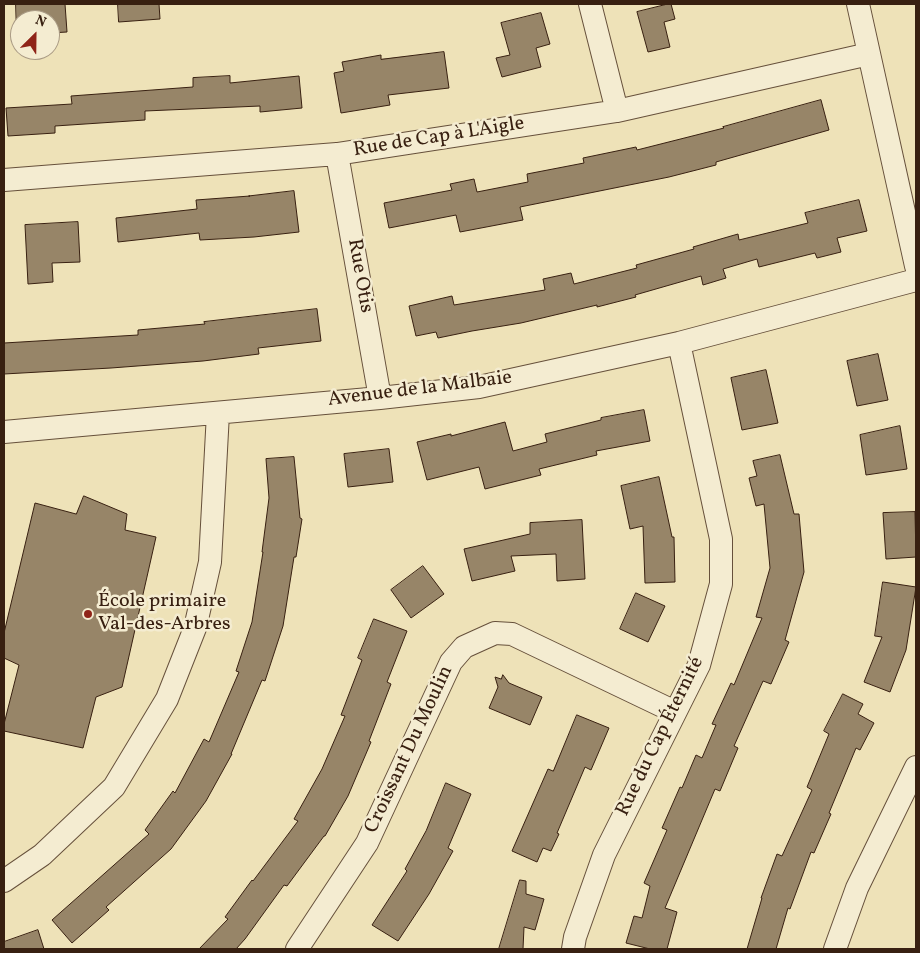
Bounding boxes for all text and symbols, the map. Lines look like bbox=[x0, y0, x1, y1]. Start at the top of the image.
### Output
north arrow bbox=[10, 10, 60, 60]
text: N bbox=[32, 11, 49, 32]
street label: Rue de Cap à L'Aigle bbox=[352, 113, 526, 163]
street label: Rue Otis bbox=[341, 237, 377, 315]
street label: Avenue de la Malbaie bbox=[327, 367, 513, 413]
place label: École primaire Val-des-Arbres bbox=[98, 590, 231, 637]
marker: École primaire Val-des-Arbres bbox=[82, 608, 94, 620]
street label: Rue du Cap Éternité bbox=[612, 653, 710, 821]
street label: Croissant Du Moulin bbox=[361, 662, 459, 838]

